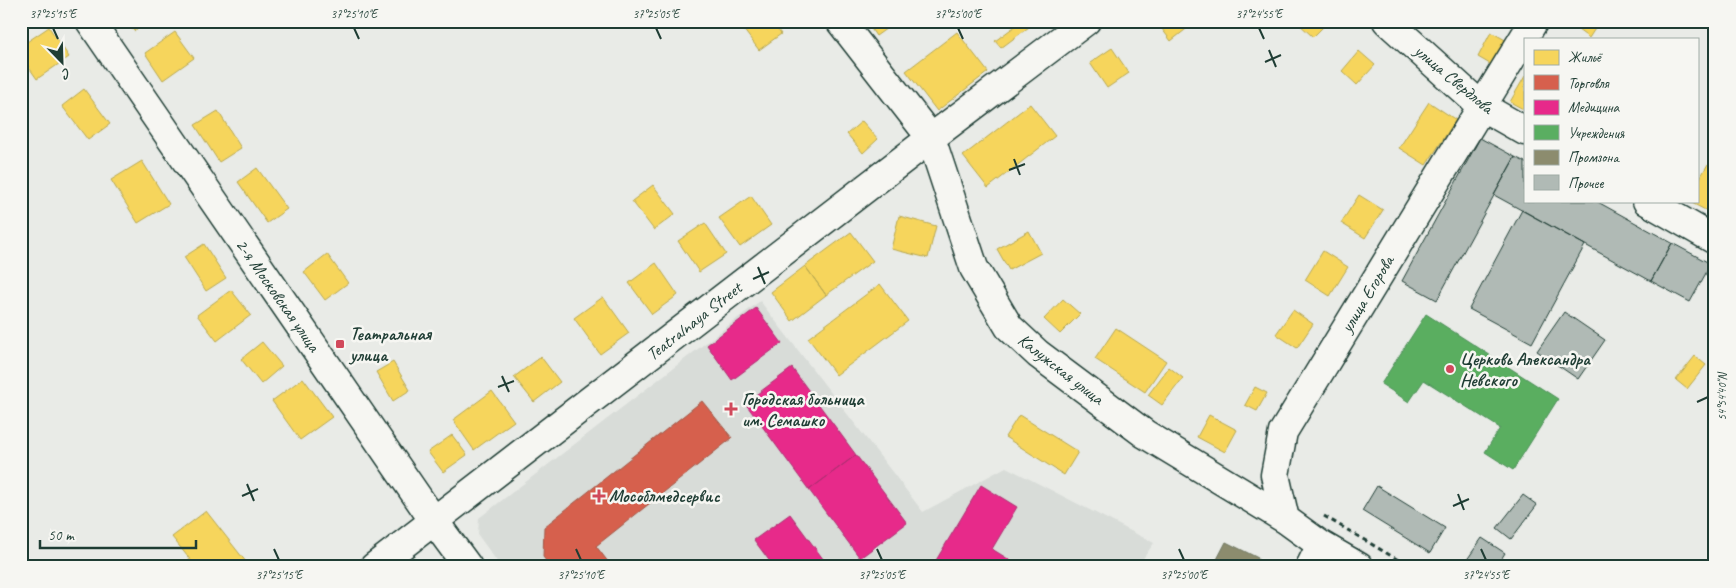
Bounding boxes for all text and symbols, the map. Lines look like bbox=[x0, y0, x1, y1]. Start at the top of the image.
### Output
text: 37°25'15"E bbox=[30, 6, 78, 22]
text: 37°25'10"E bbox=[331, 6, 379, 22]
text: 37°25'05"E bbox=[633, 6, 681, 22]
text: 37°25'00"E bbox=[935, 6, 983, 22]
text: 37°24'55"E bbox=[1236, 6, 1284, 22]
north arrow bbox=[38, 38, 88, 88]
legend bbox=[1524, 38, 1698, 202]
street label: улица Свердлова bbox=[1409, 39, 1499, 119]
text: Жильё bbox=[1568, 48, 1603, 67]
text: С bbox=[58, 64, 73, 84]
text: Торговля bbox=[1568, 74, 1611, 93]
text: Медицина bbox=[1568, 98, 1621, 117]
text: Учреждения bbox=[1568, 124, 1625, 143]
text: Промзона bbox=[1568, 148, 1620, 167]
text: Прочее bbox=[1568, 174, 1604, 193]
street label: 2-я Московская улица bbox=[231, 234, 326, 357]
street label: улица Егорова bbox=[1335, 250, 1399, 337]
street label: Teatralnaya Street bbox=[642, 276, 748, 365]
place label: Театральная улица bbox=[348, 323, 433, 366]
street label: Калужская улица bbox=[1014, 329, 1109, 410]
marker: Театральная улица bbox=[334, 338, 346, 350]
place label: Церковь Александра Невского bbox=[1460, 348, 1591, 391]
marker: Церковь Александра Невского bbox=[1444, 363, 1456, 375]
text: 54°54'40"N bbox=[1714, 372, 1730, 421]
place label: Городская больница им. Семашко bbox=[742, 388, 865, 431]
marker: Городская больница им. Семашко bbox=[724, 402, 738, 416]
place label: Мособлмедсервис bbox=[609, 485, 720, 507]
marker: Мособлмедсервис bbox=[593, 490, 605, 502]
scale bar bbox=[40, 518, 196, 550]
text: 50 m bbox=[48, 526, 75, 545]
text: 37°25'15"E bbox=[256, 567, 304, 583]
text: 37°25'10"E bbox=[558, 567, 606, 583]
text: 37°25'05"E bbox=[859, 567, 907, 583]
text: 37°25'00"E bbox=[1161, 567, 1209, 583]
text: 37°24'55"E bbox=[1463, 567, 1511, 583]

